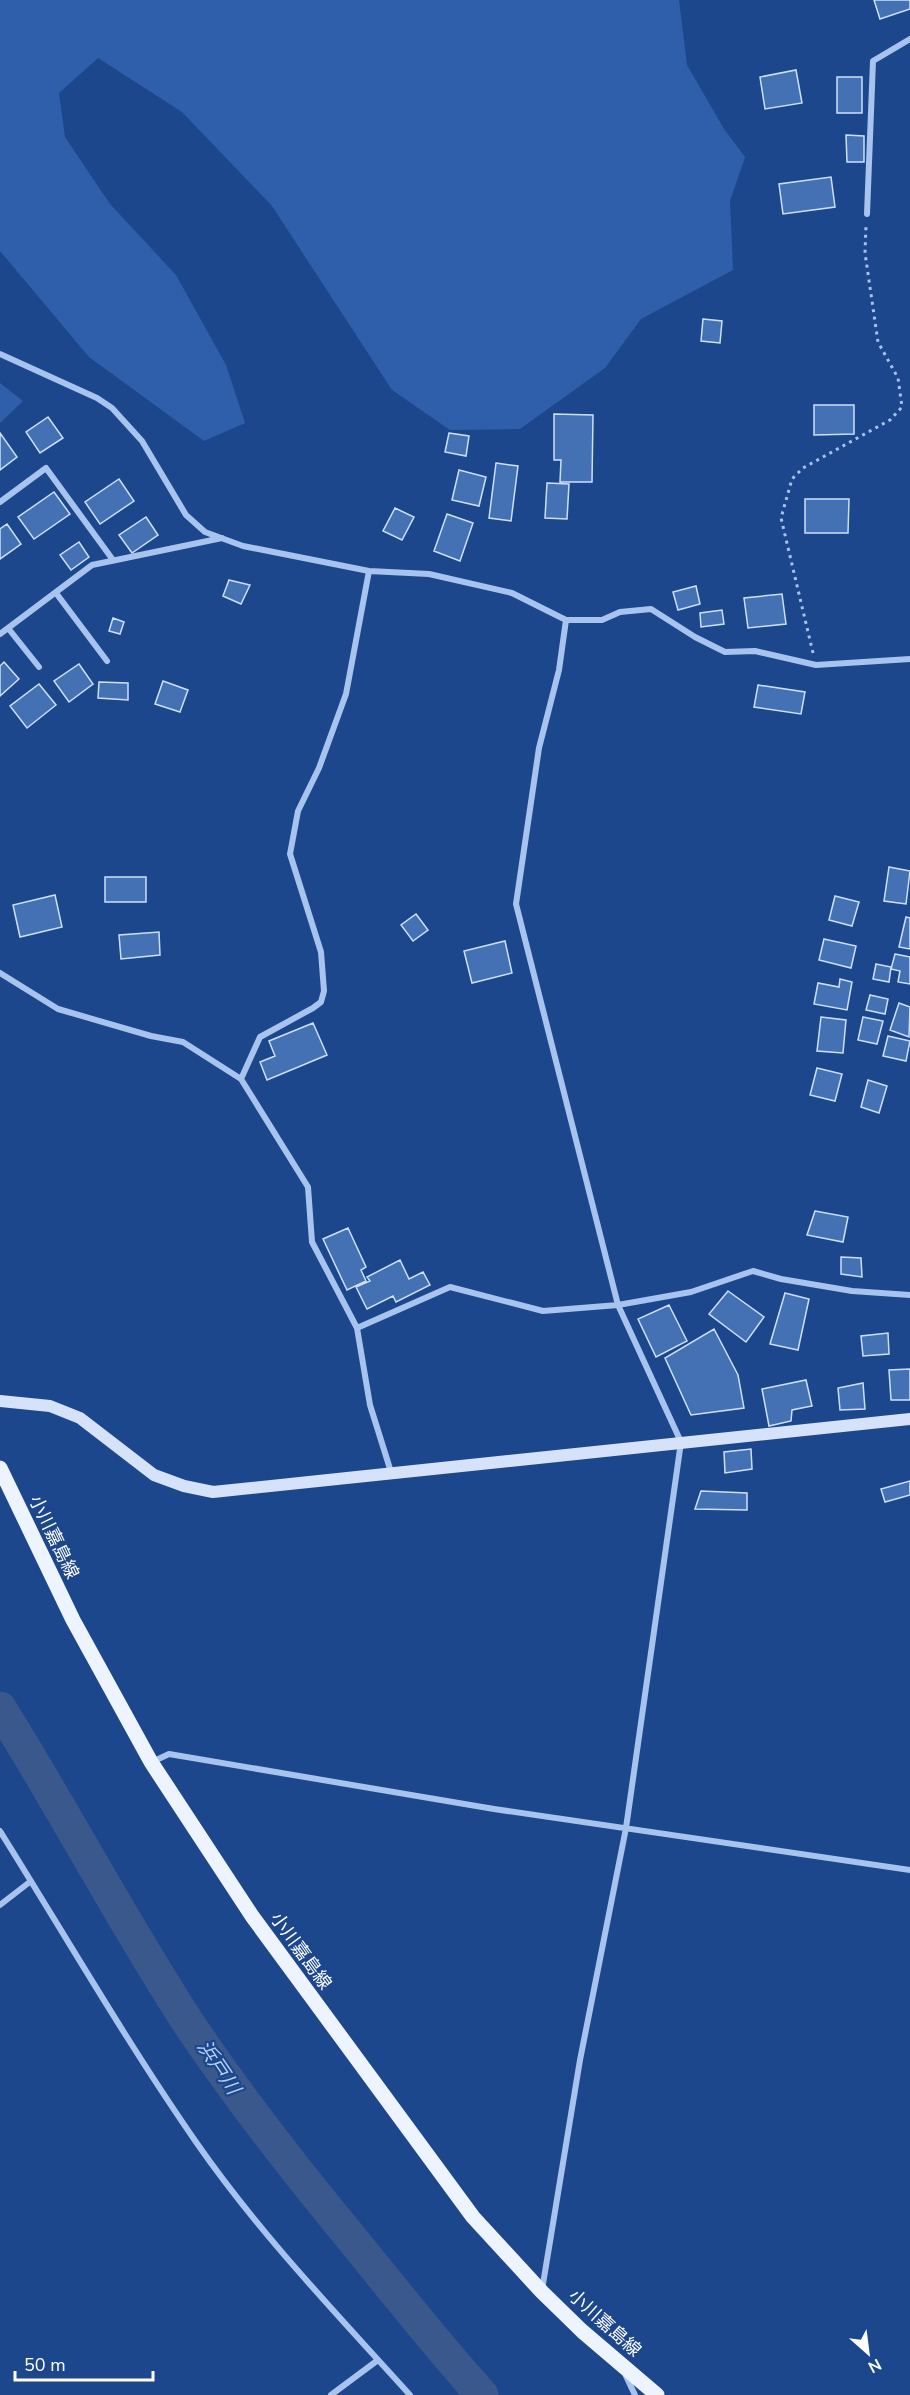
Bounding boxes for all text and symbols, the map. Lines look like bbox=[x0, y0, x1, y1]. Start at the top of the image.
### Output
street label: 小川嘉島線 bbox=[23, 1491, 85, 1583]
street label: 小川嘉島線 bbox=[265, 1908, 337, 1994]
water label: 浜戸川 bbox=[191, 2035, 248, 2101]
street label: 小川嘉島線 bbox=[564, 2284, 646, 2362]
north arrow bbox=[838, 2323, 898, 2383]
scale bar bbox=[15, 2344, 153, 2382]
text: 50 m bbox=[24, 2353, 66, 2377]
text: N bbox=[864, 2353, 885, 2378]

